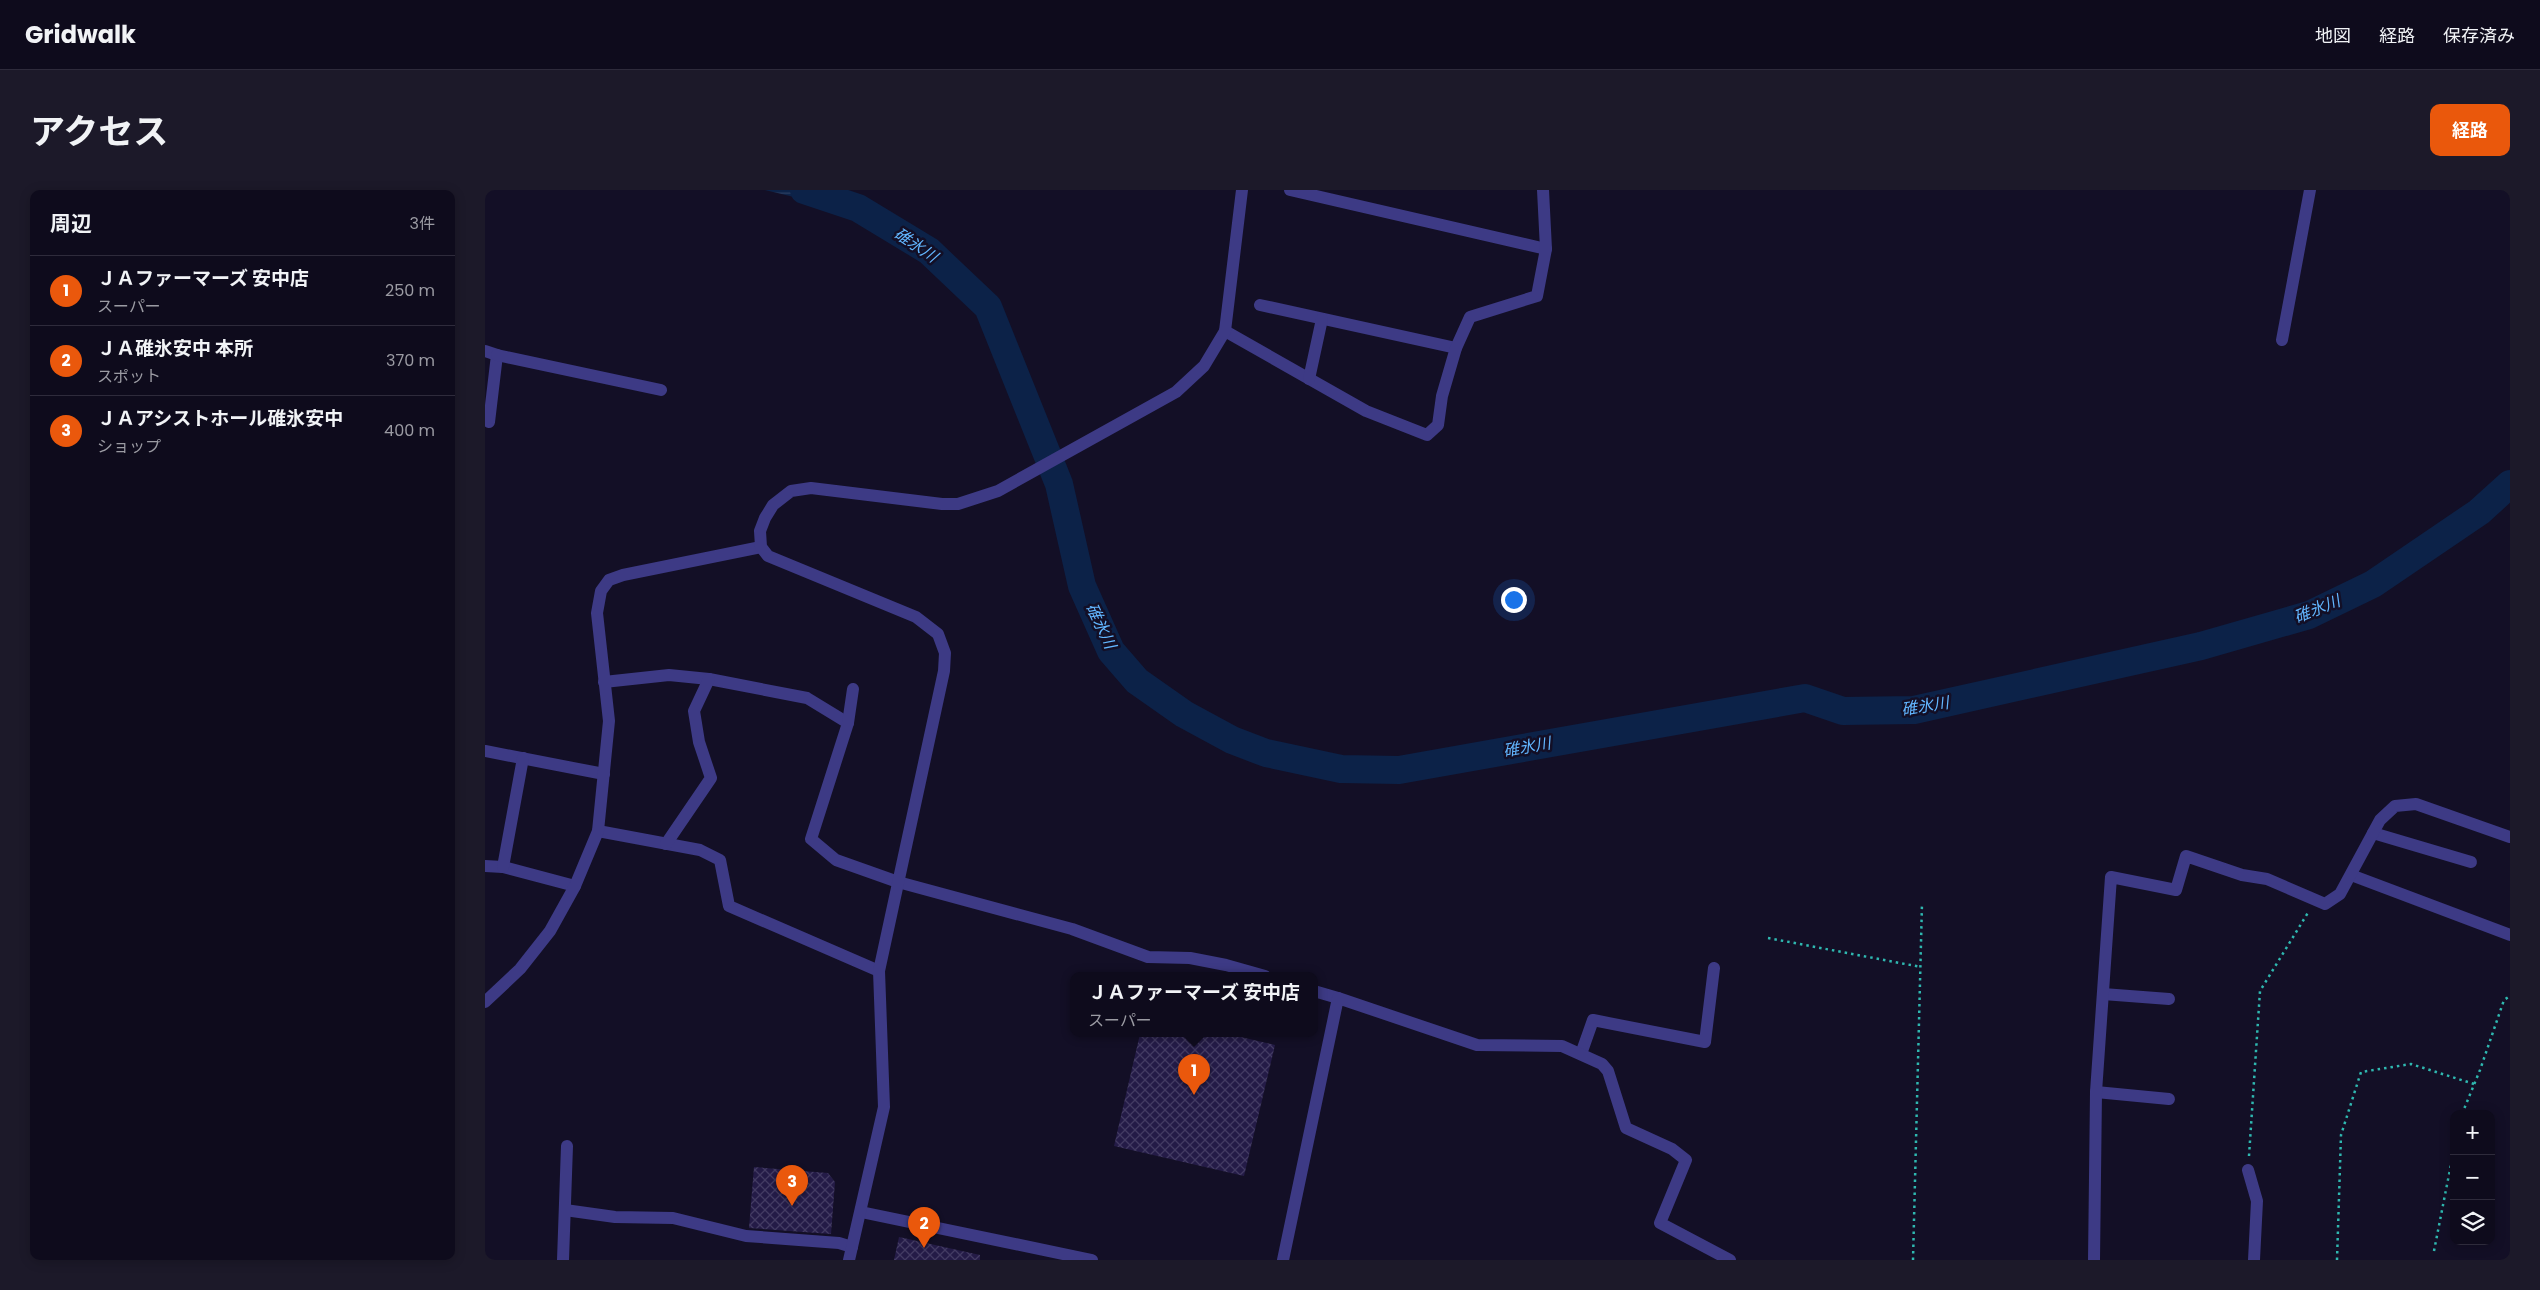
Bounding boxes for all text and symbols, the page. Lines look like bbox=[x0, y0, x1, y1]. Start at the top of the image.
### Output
text: Gridwalk bbox=[25, 18, 136, 51]
text: 地図 bbox=[2315, 23, 2351, 48]
text: 経路 bbox=[2379, 23, 2415, 48]
text: 保存済み bbox=[2443, 23, 2515, 48]
button: 経路 bbox=[2430, 104, 2510, 156]
text: アクセス bbox=[30, 107, 168, 156]
text: 周辺 bbox=[50, 209, 92, 238]
text: 3件 bbox=[410, 212, 435, 235]
water label: 碓氷川 bbox=[890, 222, 944, 269]
text: ＪＡファーマーズ 安中店 bbox=[97, 265, 309, 292]
text: 1 bbox=[63, 279, 69, 302]
text: 250 m bbox=[385, 279, 435, 302]
text: スーパー bbox=[97, 295, 161, 318]
text: ＪＡ碓氷安中 本所 bbox=[97, 335, 253, 362]
text: 2 bbox=[61, 349, 71, 372]
text: 370 m bbox=[386, 349, 435, 372]
text: スポット bbox=[97, 365, 161, 388]
text: ＪＡアシストホール碓氷安中 bbox=[97, 405, 343, 432]
text: 3 bbox=[61, 419, 71, 442]
text: 400 m bbox=[384, 419, 435, 442]
text: ショップ bbox=[97, 435, 161, 458]
your location bbox=[1501, 587, 1527, 613]
water label: 碓氷川 bbox=[2290, 589, 2345, 629]
water label: 碓氷川 bbox=[1080, 599, 1122, 654]
water label: 碓氷川 bbox=[1899, 691, 1952, 721]
water label: 碓氷川 bbox=[1501, 731, 1555, 762]
popup bbox=[1070, 972, 1318, 1037]
text: ＪＡファーマーズ 安中店 bbox=[1088, 979, 1300, 1006]
text: スーパー bbox=[1088, 1009, 1152, 1032]
pin: 1 bbox=[1178, 1054, 1210, 1095]
map controls bbox=[2450, 1110, 2495, 1245]
button: + bbox=[2450, 1110, 2495, 1155]
button: − bbox=[2450, 1155, 2495, 1200]
pin: 3 bbox=[776, 1165, 808, 1206]
button: layers bbox=[2450, 1200, 2495, 1245]
pin: 2 bbox=[908, 1207, 940, 1248]

